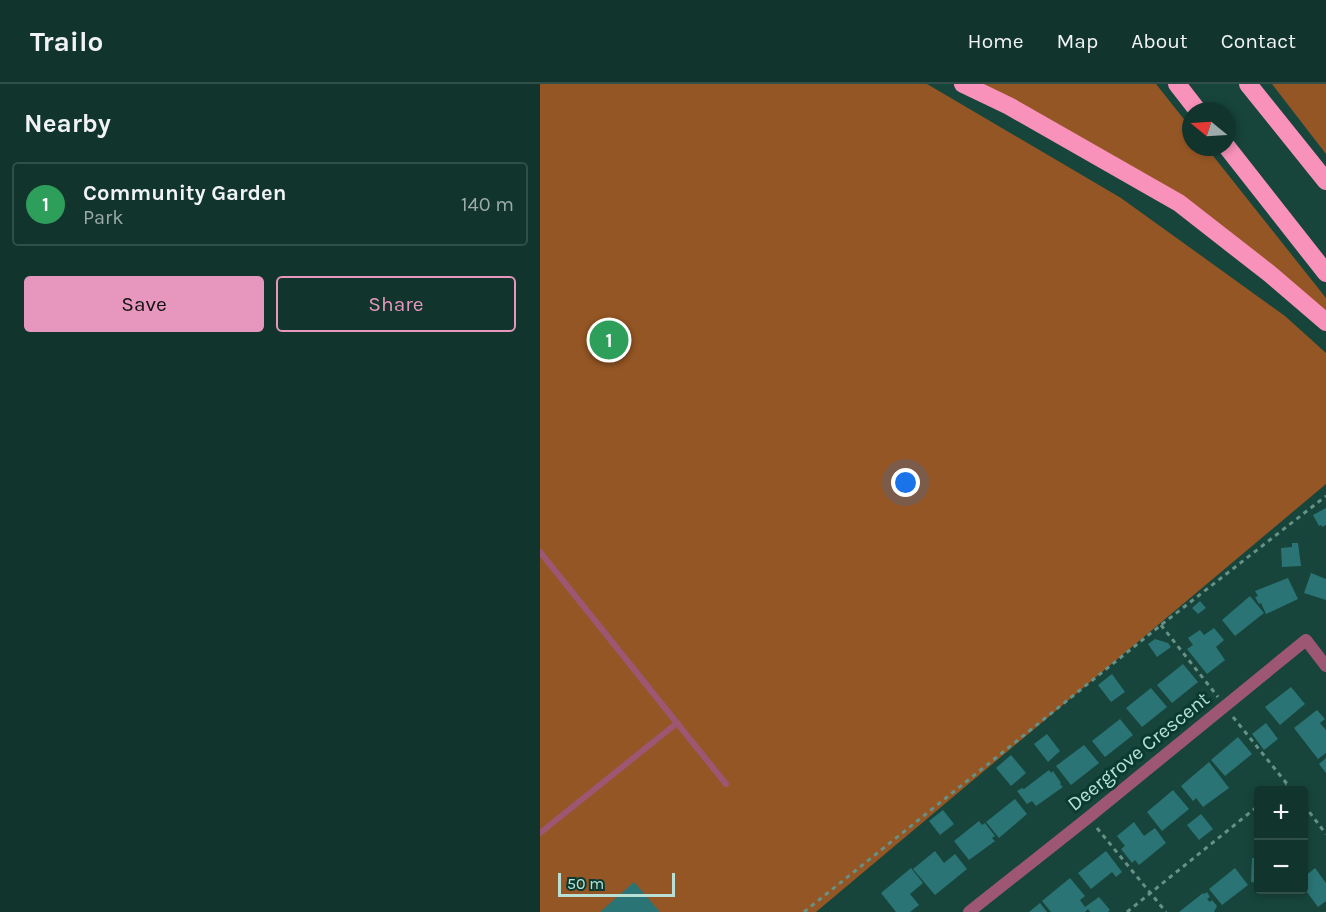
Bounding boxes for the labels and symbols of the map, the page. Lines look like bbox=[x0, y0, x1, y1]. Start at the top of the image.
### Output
north arrow bbox=[1182, 102, 1236, 156]
pin: 1 bbox=[590, 318, 628, 362]
your location bbox=[891, 468, 920, 497]
street label: Deergrove Crescent bbox=[1063, 687, 1214, 816]
scale bar bbox=[558, 870, 675, 898]

